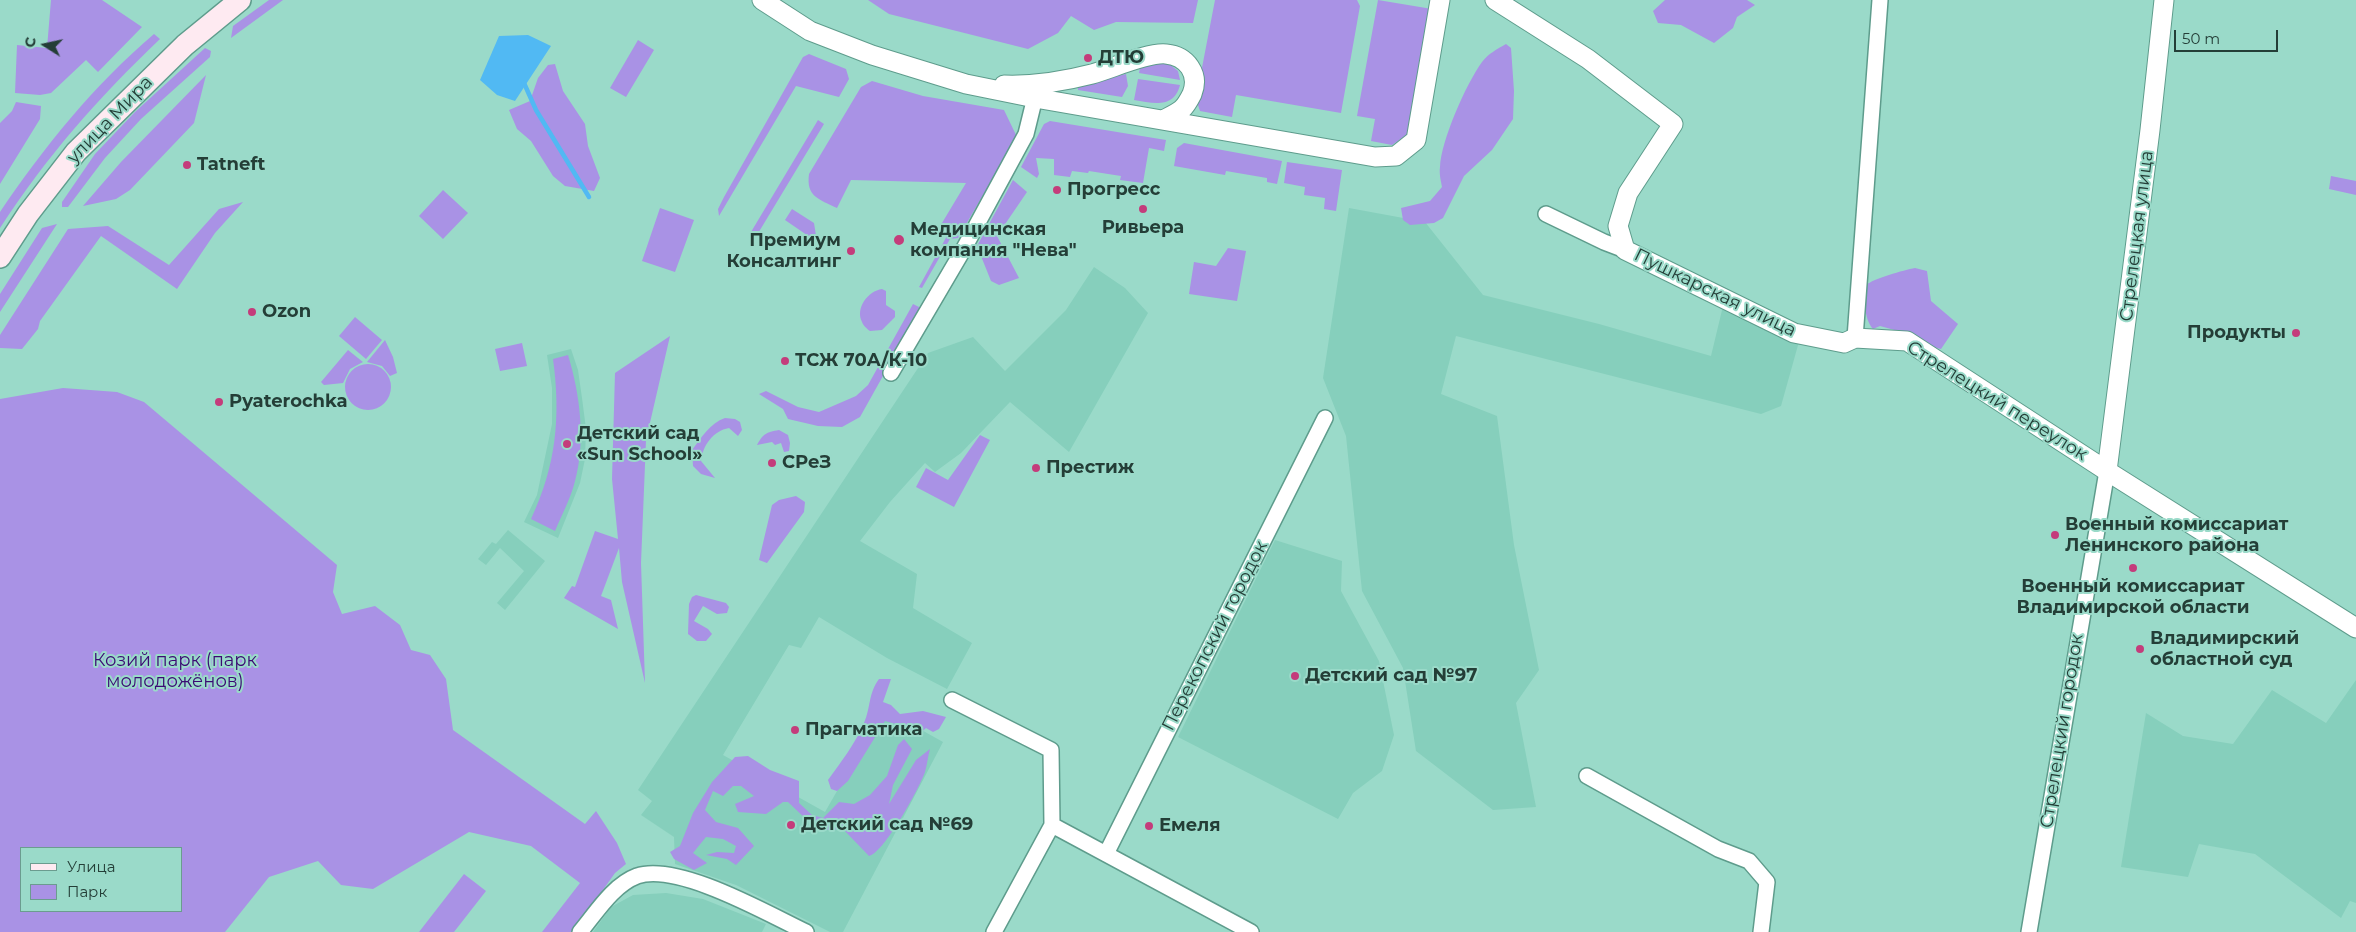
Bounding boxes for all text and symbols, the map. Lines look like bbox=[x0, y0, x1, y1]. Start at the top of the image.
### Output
north arrow bbox=[20, 20, 70, 70]
scale bar bbox=[2176, 20, 2280, 52]
text: 50 m bbox=[2182, 29, 2220, 48]
text: С bbox=[20, 36, 40, 49]
place label: ДТЮ bbox=[1098, 47, 1144, 69]
marker: ДТЮ bbox=[1082, 52, 1094, 64]
street label: улица Мира bbox=[63, 72, 157, 168]
street label: Стрелецкая улица bbox=[2116, 149, 2158, 323]
place label: Tatneft bbox=[197, 154, 265, 176]
marker: Tatneft bbox=[181, 159, 193, 171]
place label: Прогресс bbox=[1067, 179, 1160, 201]
marker: Прогресс bbox=[1051, 184, 1063, 196]
marker: Ривьера bbox=[1137, 203, 1149, 215]
place label: Ривьера bbox=[1102, 217, 1184, 239]
place label: Медицинская компания "Нева" bbox=[910, 219, 1077, 262]
place label: Премиум Консалтинг bbox=[726, 230, 841, 272]
marker: Медицинская компания "Нева" bbox=[892, 233, 906, 247]
street label: Пушкарская улица bbox=[1631, 244, 1799, 342]
marker: Премиум Консалтинг bbox=[845, 245, 857, 257]
place label: Ozon bbox=[262, 301, 311, 323]
marker: Ozon bbox=[246, 306, 258, 318]
place label: Продукты bbox=[2187, 322, 2286, 344]
marker: Продукты bbox=[2290, 327, 2302, 339]
street label: Стрелецкий переулок bbox=[1903, 337, 2091, 465]
place label: ТСЖ 70А/К-10 bbox=[795, 350, 927, 372]
marker: ТСЖ 70А/К-10 bbox=[779, 355, 791, 367]
place label: Pyaterochka bbox=[229, 391, 348, 413]
marker: Pyaterochka bbox=[213, 396, 225, 408]
place label: Детский сад «Sun School» bbox=[577, 423, 702, 466]
marker: Детский сад «Sun School» bbox=[561, 438, 573, 450]
place label: СРеЗ bbox=[782, 452, 831, 474]
marker: СРеЗ bbox=[766, 457, 778, 469]
place label: Престиж bbox=[1046, 457, 1134, 479]
marker: Престиж bbox=[1030, 462, 1042, 474]
place label: Военный комиссариат Ленинского района bbox=[2065, 514, 2288, 556]
marker: Военный комиссариат Ленинского района bbox=[2049, 529, 2061, 541]
street label: Перекопский городок bbox=[1158, 537, 1272, 735]
marker: Военный комиссариат Владимирской области bbox=[2127, 562, 2139, 574]
place label: Военный комиссариат Владимирской области bbox=[2017, 576, 2249, 618]
place label: Владимирский областной суд bbox=[2150, 628, 2299, 670]
street label: Стрелецкий городок bbox=[2036, 632, 2088, 830]
marker: Владимирский областной суд bbox=[2134, 643, 2146, 655]
park label: Козий парк (парк молодожёнов) bbox=[93, 650, 257, 692]
place label: Детский сад №97 bbox=[1305, 665, 1477, 687]
marker: Детский сад №97 bbox=[1289, 670, 1301, 682]
place label: Прагматика bbox=[805, 719, 922, 741]
marker: Прагматика bbox=[789, 724, 801, 736]
place label: Детский сад №69 bbox=[801, 814, 973, 836]
place label: Емеля bbox=[1159, 815, 1221, 837]
marker: Детский сад №69 bbox=[785, 819, 797, 831]
marker: Емеля bbox=[1143, 820, 1155, 832]
legend bbox=[20, 847, 182, 912]
text: Улица bbox=[67, 857, 115, 876]
text: Парк bbox=[67, 882, 107, 901]

